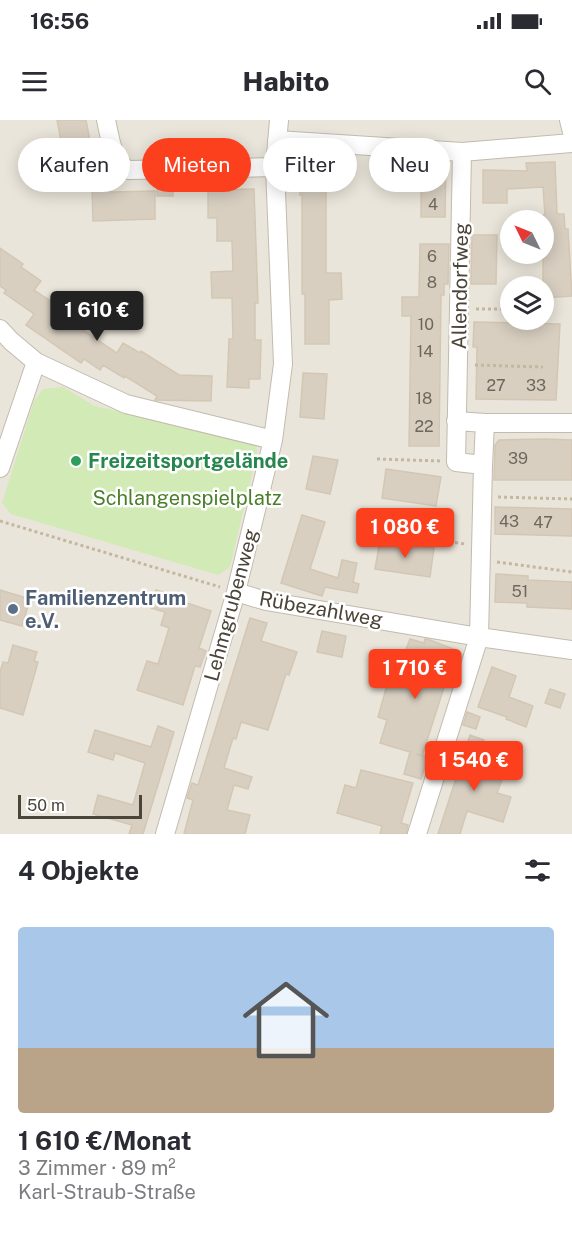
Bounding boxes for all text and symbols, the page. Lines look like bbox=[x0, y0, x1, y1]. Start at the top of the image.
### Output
text: 16:56 bbox=[30, 8, 89, 34]
icon: menu bbox=[18, 65, 51, 98]
text: Habito bbox=[242, 65, 330, 97]
icon: search bbox=[521, 65, 554, 98]
chip: Kaufen bbox=[18, 138, 130, 192]
chip: Mieten bbox=[142, 138, 251, 192]
chip: Filter bbox=[263, 138, 357, 192]
chip: Neu bbox=[369, 138, 450, 192]
house number: 4 bbox=[428, 195, 438, 214]
north arrow bbox=[500, 210, 554, 264]
map controls bbox=[500, 210, 554, 330]
street label: Allendorfweg bbox=[447, 222, 473, 350]
house number: 6 bbox=[427, 247, 437, 266]
house number: 8 bbox=[427, 273, 437, 292]
button: layers bbox=[500, 276, 554, 330]
pin: 1 610 € bbox=[42, 291, 152, 342]
text: 1 610 € bbox=[64, 298, 130, 322]
house number: 10 bbox=[418, 315, 434, 334]
house number: 14 bbox=[417, 342, 433, 361]
house number: 27 bbox=[486, 376, 506, 395]
house number: 33 bbox=[526, 376, 546, 395]
house number: 18 bbox=[416, 389, 432, 408]
house number: 22 bbox=[414, 417, 434, 436]
place label: Freizeitsportgelände bbox=[88, 449, 288, 473]
house number: 39 bbox=[508, 449, 528, 468]
marker: Freizeitsportgelände bbox=[69, 454, 83, 468]
park label: Schlangenspielplatz bbox=[92, 486, 282, 510]
pin: 1 080 € bbox=[350, 508, 460, 559]
house number: 43 bbox=[499, 512, 519, 531]
house number: 47 bbox=[533, 513, 553, 532]
text: 1 080 € bbox=[370, 515, 440, 539]
street label: Lehmgrubenweg bbox=[199, 526, 263, 684]
house number: 51 bbox=[512, 582, 528, 601]
place label: Familienzentrum e.V. bbox=[25, 586, 186, 633]
street label: Rübezahlweg bbox=[257, 586, 385, 632]
marker: Familienzentrum e.V. bbox=[6, 602, 20, 616]
pin: 1 710 € bbox=[360, 649, 470, 700]
text: 1 710 € bbox=[383, 656, 447, 680]
pin: 1 540 € bbox=[419, 741, 529, 792]
text: 1 540 € bbox=[439, 748, 509, 772]
scale bar bbox=[18, 792, 142, 820]
text: 50 m bbox=[27, 796, 65, 815]
icon: filters bbox=[521, 854, 554, 887]
text: 4 Objekte bbox=[18, 855, 139, 886]
icon: home bbox=[232, 966, 340, 1074]
text: 1 610 €/Monat bbox=[18, 1125, 192, 1156]
text: 3 Zimmer · 89 m² bbox=[18, 1156, 176, 1180]
text: Karl-Straub-Straße bbox=[18, 1180, 196, 1204]

